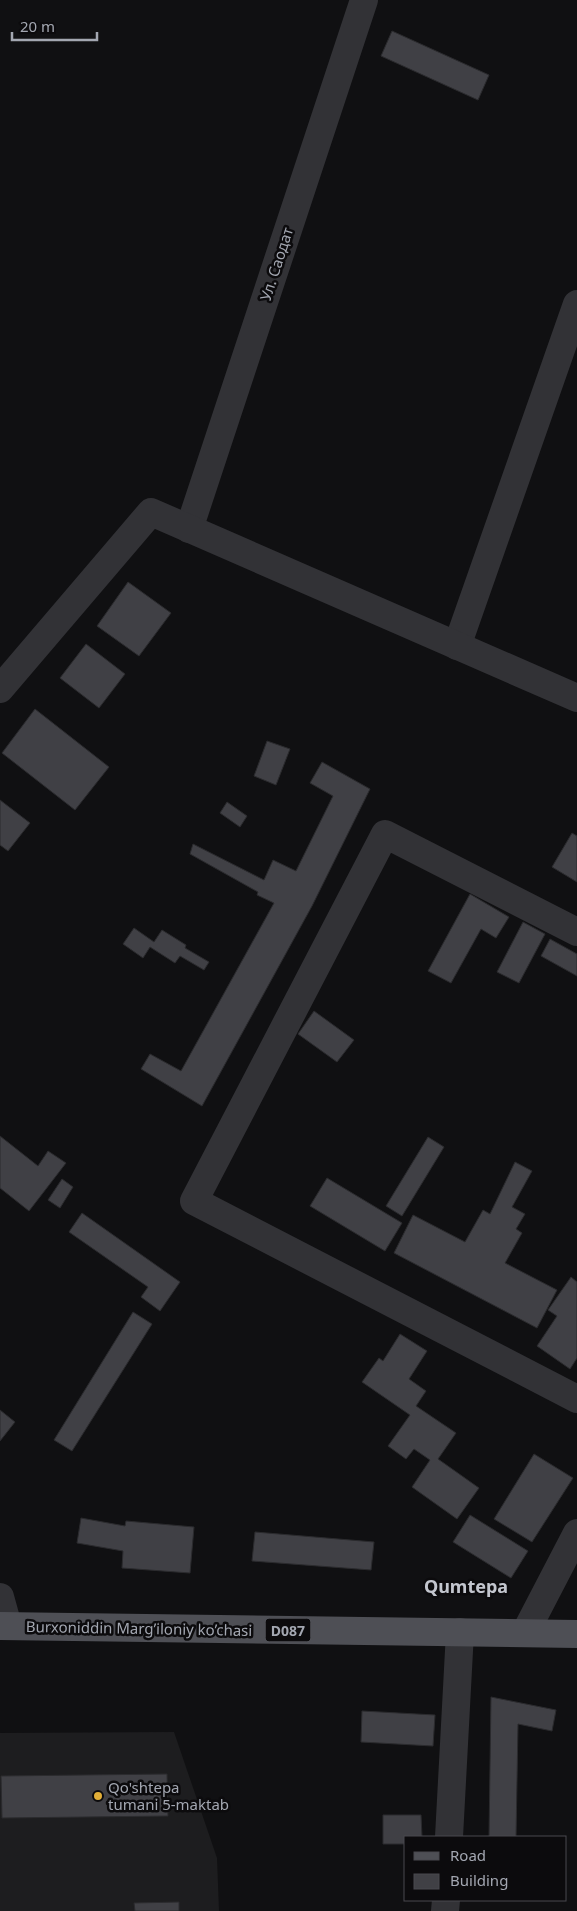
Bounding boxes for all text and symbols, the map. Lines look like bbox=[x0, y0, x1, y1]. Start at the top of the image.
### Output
scale bar bbox=[12, 10, 98, 42]
text: 20 m bbox=[20, 16, 55, 36]
street label: Ул. Саодат bbox=[255, 225, 297, 303]
district label: Qumtepa bbox=[424, 1574, 508, 1598]
street label: Burxoniddin Marg’iloniy ko’chasi bbox=[26, 1616, 252, 1640]
road number: D087 bbox=[266, 1618, 310, 1642]
place label: Qo'shtepa tumani 5-maktab bbox=[108, 1777, 229, 1814]
marker: Qo'shtepa tumani 5-maktab bbox=[92, 1790, 104, 1802]
legend bbox=[404, 1836, 567, 1901]
text: Road bbox=[450, 1845, 486, 1865]
text: Building bbox=[450, 1870, 508, 1890]

